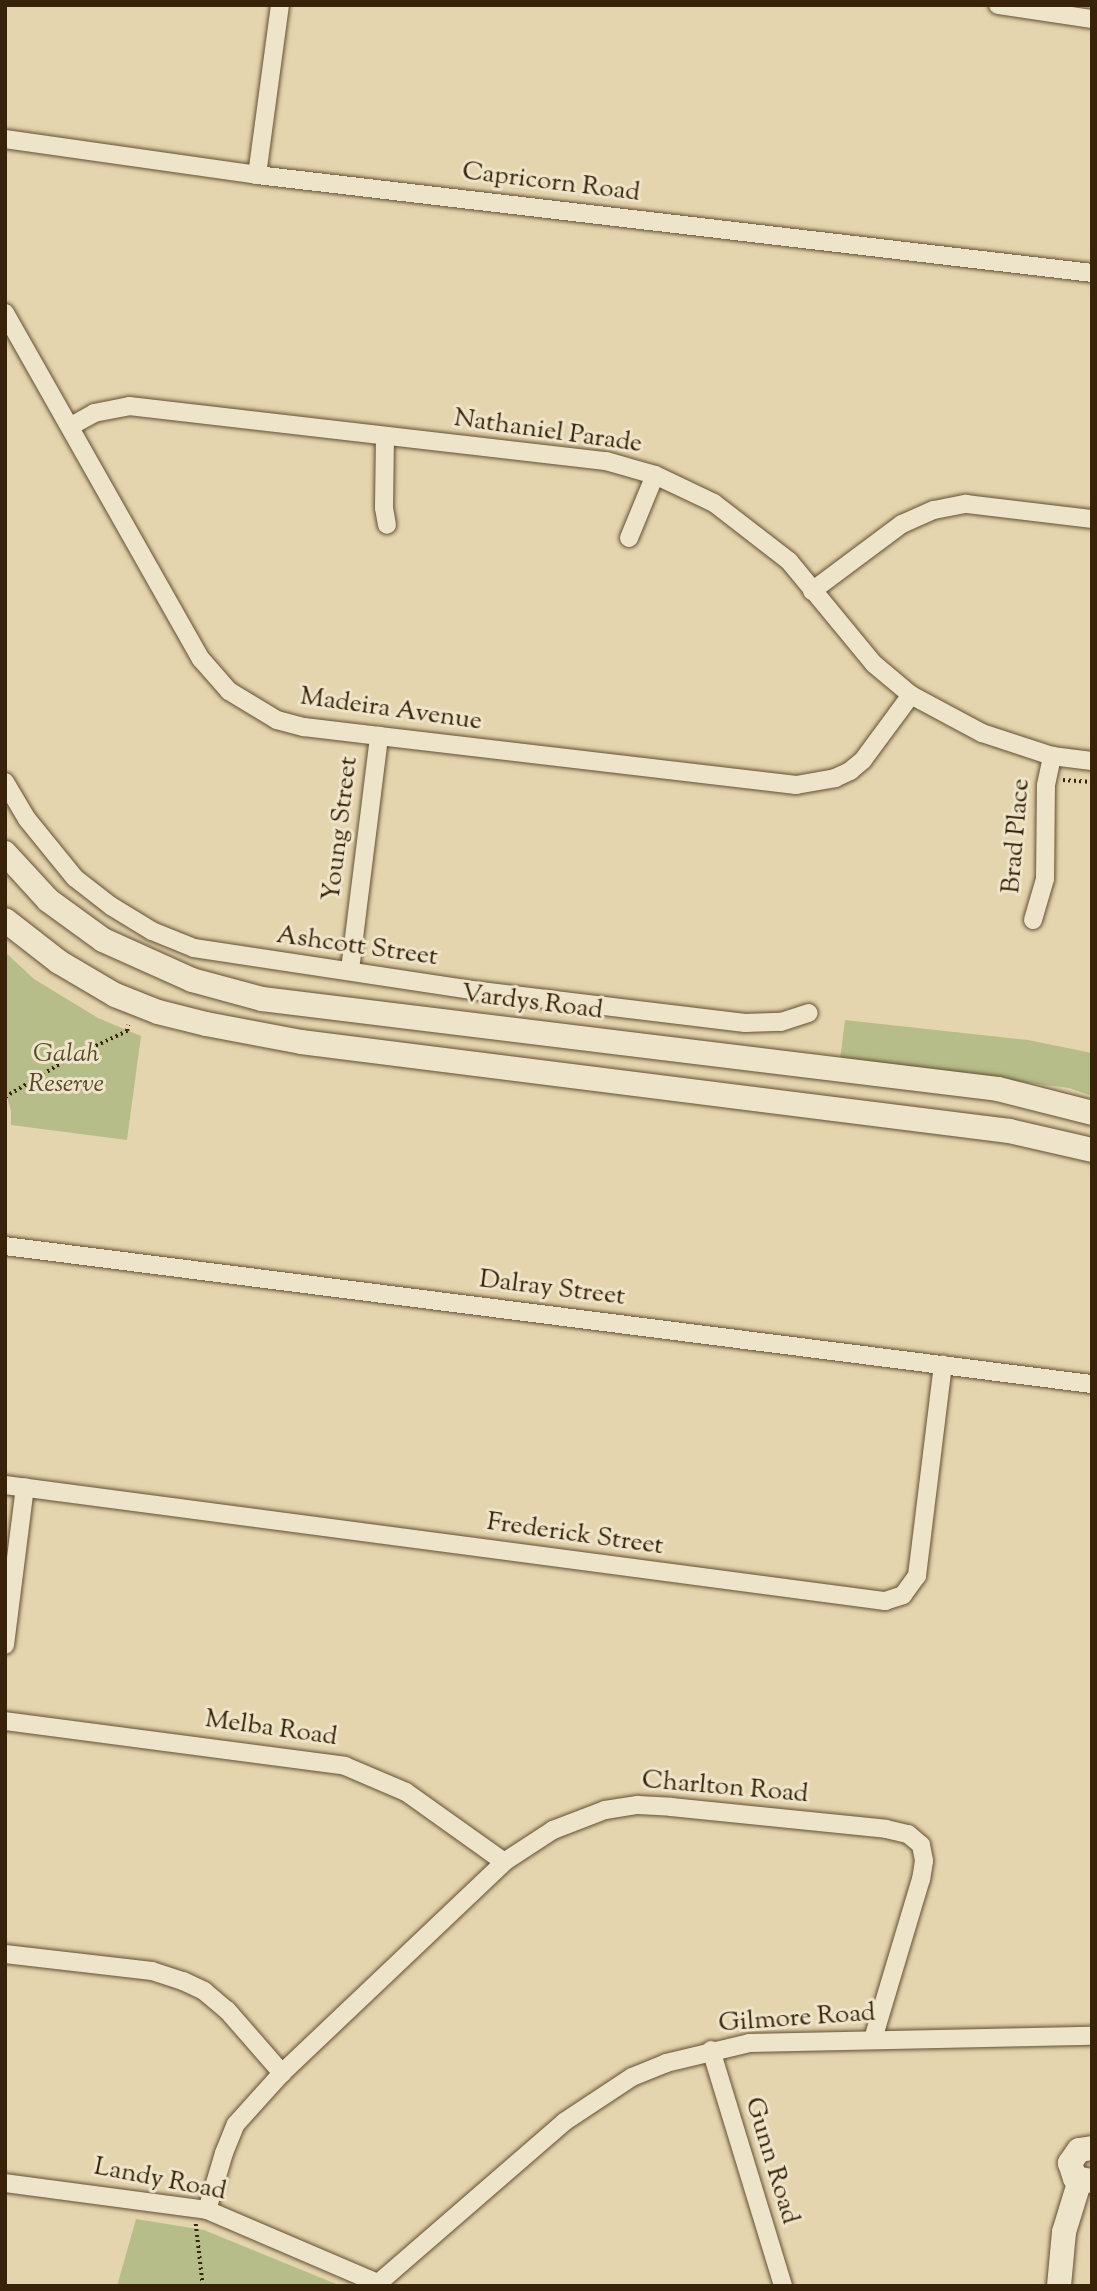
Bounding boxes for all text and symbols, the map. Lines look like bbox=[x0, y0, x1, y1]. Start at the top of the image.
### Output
street label: Capricorn Road bbox=[460, 157, 642, 209]
street label: Nathaniel Parade bbox=[452, 403, 644, 461]
street label: Madeira Avenue bbox=[298, 682, 484, 738]
street label: Young Street bbox=[317, 755, 365, 903]
street label: Brad Place bbox=[996, 777, 1038, 895]
street label: Ashcott Street bbox=[274, 920, 440, 974]
street label: Vardys Road bbox=[459, 979, 605, 1027]
park label: Galah Reserve bbox=[28, 1039, 104, 1100]
street label: Dalray Street bbox=[477, 1265, 627, 1313]
street label: Frederick Street bbox=[485, 1507, 665, 1563]
street label: Melba Road bbox=[203, 1704, 339, 1754]
street label: Charlton Road bbox=[640, 1765, 810, 1811]
street label: Gilmore Road bbox=[717, 1998, 877, 2040]
street label: Gunn Road bbox=[737, 2094, 805, 2228]
street label: Landy Road bbox=[91, 2152, 229, 2208]

